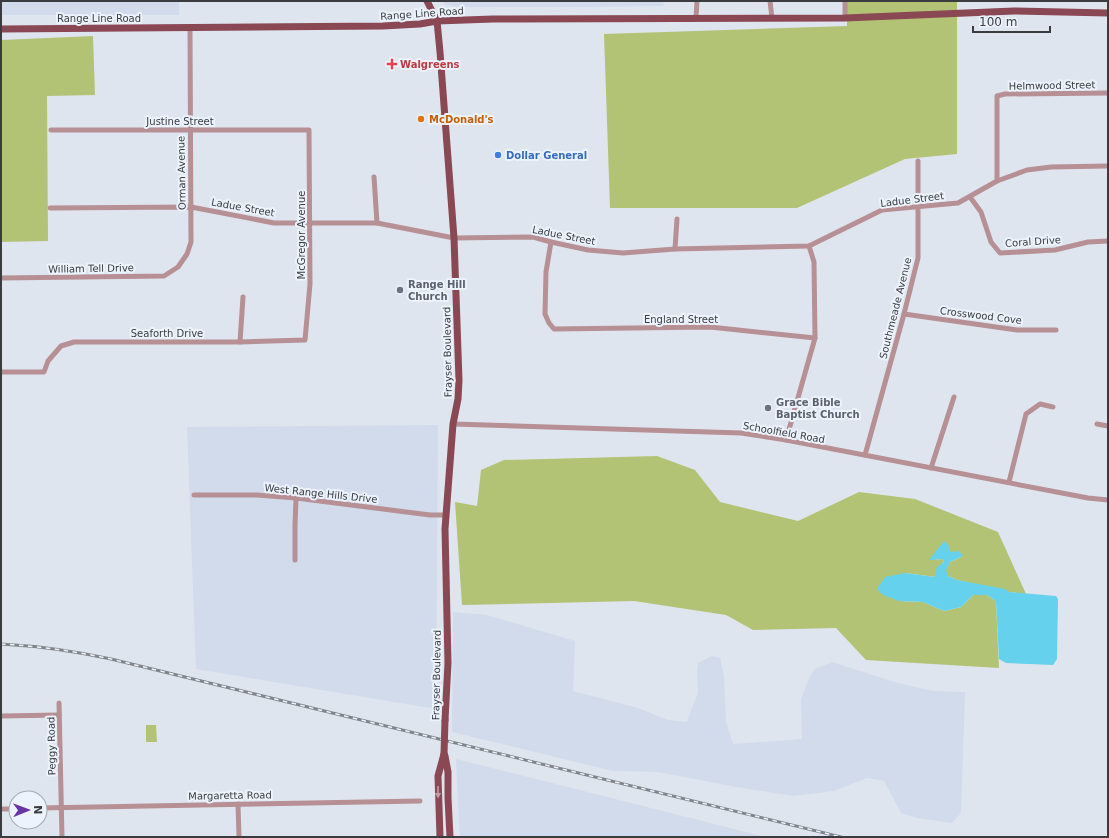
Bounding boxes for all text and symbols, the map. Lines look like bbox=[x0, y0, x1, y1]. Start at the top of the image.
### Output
street label: Range Line Road bbox=[380, 5, 464, 22]
scale bar bbox=[973, 8, 1050, 34]
street label: Range Line Road bbox=[57, 13, 141, 24]
text: 100 m bbox=[979, 15, 1017, 29]
marker: Walgreens bbox=[387, 59, 397, 69]
place label: Walgreens bbox=[400, 59, 460, 70]
street label: Helmwood Street bbox=[1009, 79, 1095, 92]
marker: McDonald's bbox=[416, 114, 426, 124]
place label: McDonald's bbox=[429, 114, 494, 125]
street label: Justine Street bbox=[145, 116, 214, 127]
street label: Orman Avenue bbox=[175, 136, 188, 210]
marker: Dollar General bbox=[493, 150, 503, 160]
place label: Dollar General bbox=[506, 150, 587, 161]
street label: Ladue Street bbox=[880, 190, 945, 209]
street label: McGregor Avenue bbox=[296, 191, 307, 279]
street label: Ladue Street bbox=[210, 197, 276, 218]
street label: Ladue Street bbox=[531, 224, 596, 247]
street label: Coral Drive bbox=[1005, 234, 1061, 249]
street label: Southmeade Avenue bbox=[878, 256, 913, 360]
street label: William Tell Drive bbox=[48, 262, 134, 275]
place label: Range Hill Church bbox=[408, 279, 466, 302]
marker: Range Hill Church bbox=[395, 285, 405, 295]
street label: Crosswood Cove bbox=[939, 305, 1023, 326]
street label: Frayser Boulevard bbox=[441, 307, 454, 397]
street label: England Street bbox=[644, 314, 718, 325]
street label: Seaforth Drive bbox=[131, 328, 203, 339]
place label: Grace Bible Baptist Church bbox=[776, 397, 860, 420]
marker: Grace Bible Baptist Church bbox=[763, 403, 773, 413]
street label: Schoolfield Road bbox=[742, 420, 826, 445]
street label: West Range Hills Drive bbox=[264, 482, 378, 505]
street label: Frayser Boulevard bbox=[430, 630, 443, 720]
street label: Peggy Road bbox=[45, 717, 58, 775]
one-way arrow bbox=[435, 786, 441, 799]
street label: Margaretta Road bbox=[188, 789, 272, 802]
north arrow bbox=[8, 790, 48, 830]
text: N bbox=[31, 805, 44, 815]

